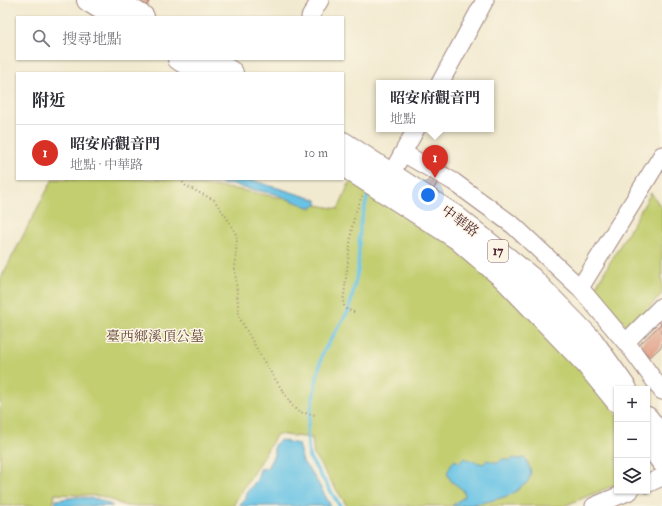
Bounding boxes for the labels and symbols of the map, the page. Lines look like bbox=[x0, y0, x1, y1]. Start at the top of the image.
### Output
pin: 1 bbox=[422, 145, 448, 178]
your location bbox=[418, 185, 438, 205]
street label: 中華路 bbox=[438, 202, 482, 240]
road number: 17 bbox=[488, 240, 508, 262]
park label: 臺西鄉溪頂公墓 bbox=[106, 328, 204, 345]

